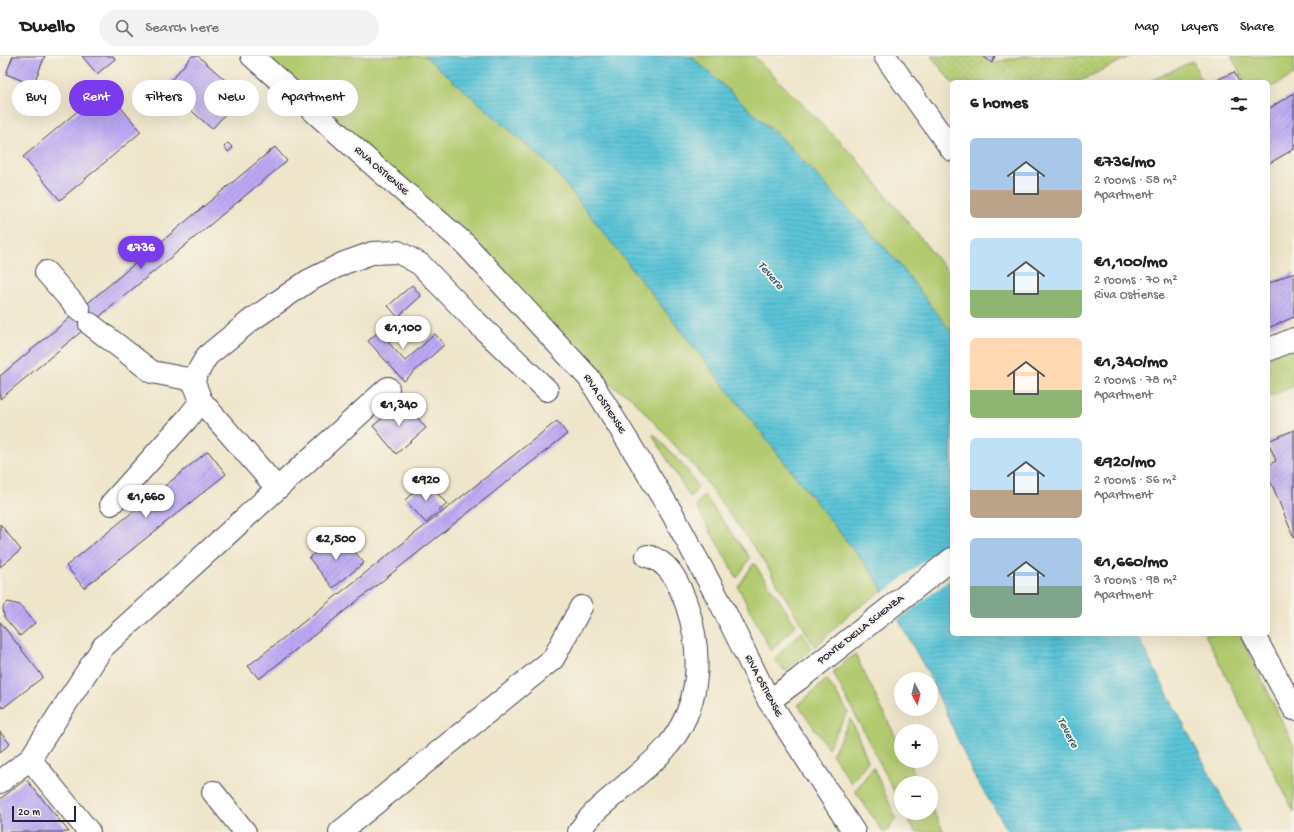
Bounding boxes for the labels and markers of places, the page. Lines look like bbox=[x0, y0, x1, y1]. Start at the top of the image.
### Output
pin: €736 bbox=[117, 236, 165, 270]
pin: €1,100 bbox=[370, 316, 436, 350]
pin: €1,340 bbox=[366, 393, 432, 427]
pin: €920 bbox=[402, 468, 450, 502]
pin: €1,660 bbox=[113, 485, 179, 519]
pin: €2,500 bbox=[303, 527, 369, 561]

